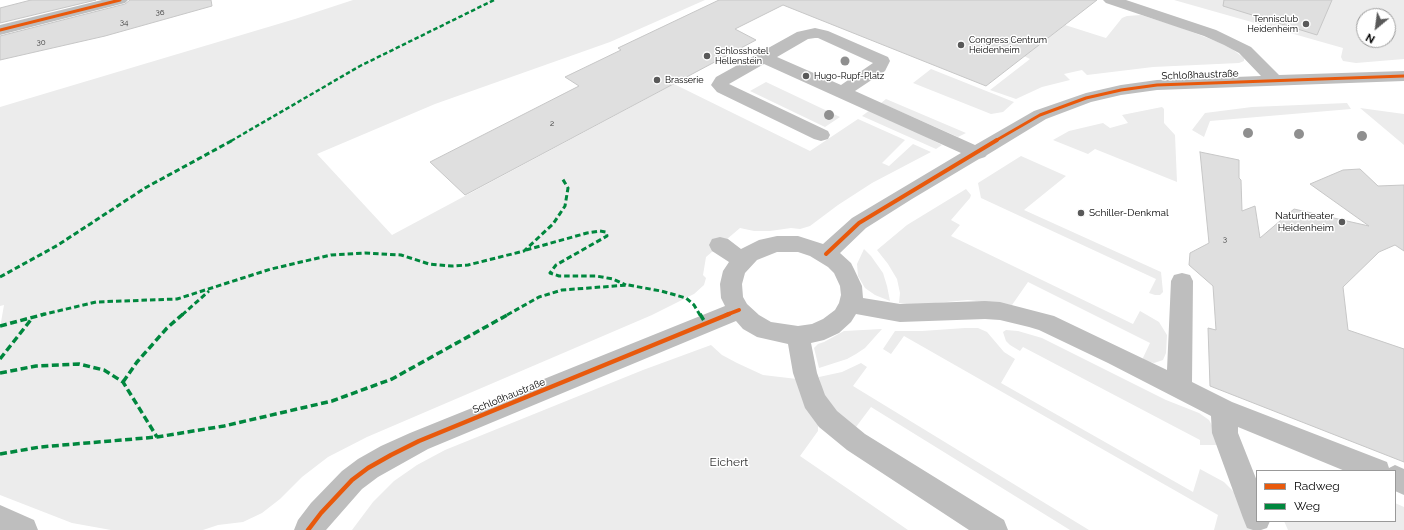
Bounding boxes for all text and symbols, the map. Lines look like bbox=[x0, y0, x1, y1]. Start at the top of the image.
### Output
house number: 36 bbox=[155, 8, 165, 18]
north arrow bbox=[1356, 8, 1396, 48]
place label: Tennisclub Heidenheim bbox=[1247, 14, 1298, 35]
house number: 34 bbox=[120, 18, 128, 28]
marker: Tennisclub Heidenheim bbox=[1301, 19, 1311, 29]
text: N bbox=[1364, 30, 1377, 46]
place label: Congress Centrum Heidenheim bbox=[969, 35, 1047, 56]
house number: 30 bbox=[36, 38, 46, 48]
marker: Congress Centrum Heidenheim bbox=[956, 40, 966, 50]
place label: Schlosshotel Hellenstein bbox=[715, 46, 768, 67]
marker: Schlosshotel Hellenstein bbox=[702, 51, 712, 61]
street label: Schloßhaustraße bbox=[1161, 68, 1239, 82]
marker: Hugo-Rupf-Platz bbox=[801, 71, 811, 81]
place label: Hugo-Rupf-Platz bbox=[814, 71, 884, 81]
marker: Brasserie bbox=[652, 75, 662, 85]
place label: Brasserie bbox=[665, 75, 703, 85]
house number: 2 bbox=[550, 119, 554, 129]
place label: Schiller-Denkmal bbox=[1089, 207, 1169, 219]
marker: Schiller-Denkmal bbox=[1076, 208, 1086, 218]
place label: Naturtheater Heidenheim bbox=[1275, 210, 1334, 234]
marker: Naturtheater Heidenheim bbox=[1337, 217, 1347, 227]
house number: 3 bbox=[1223, 235, 1227, 245]
street label: Schloßhaustraße bbox=[471, 376, 547, 416]
park label: Eichert bbox=[710, 455, 748, 469]
legend bbox=[1256, 470, 1396, 522]
text: Radweg bbox=[1294, 479, 1340, 493]
text: Weg bbox=[1294, 499, 1320, 513]

